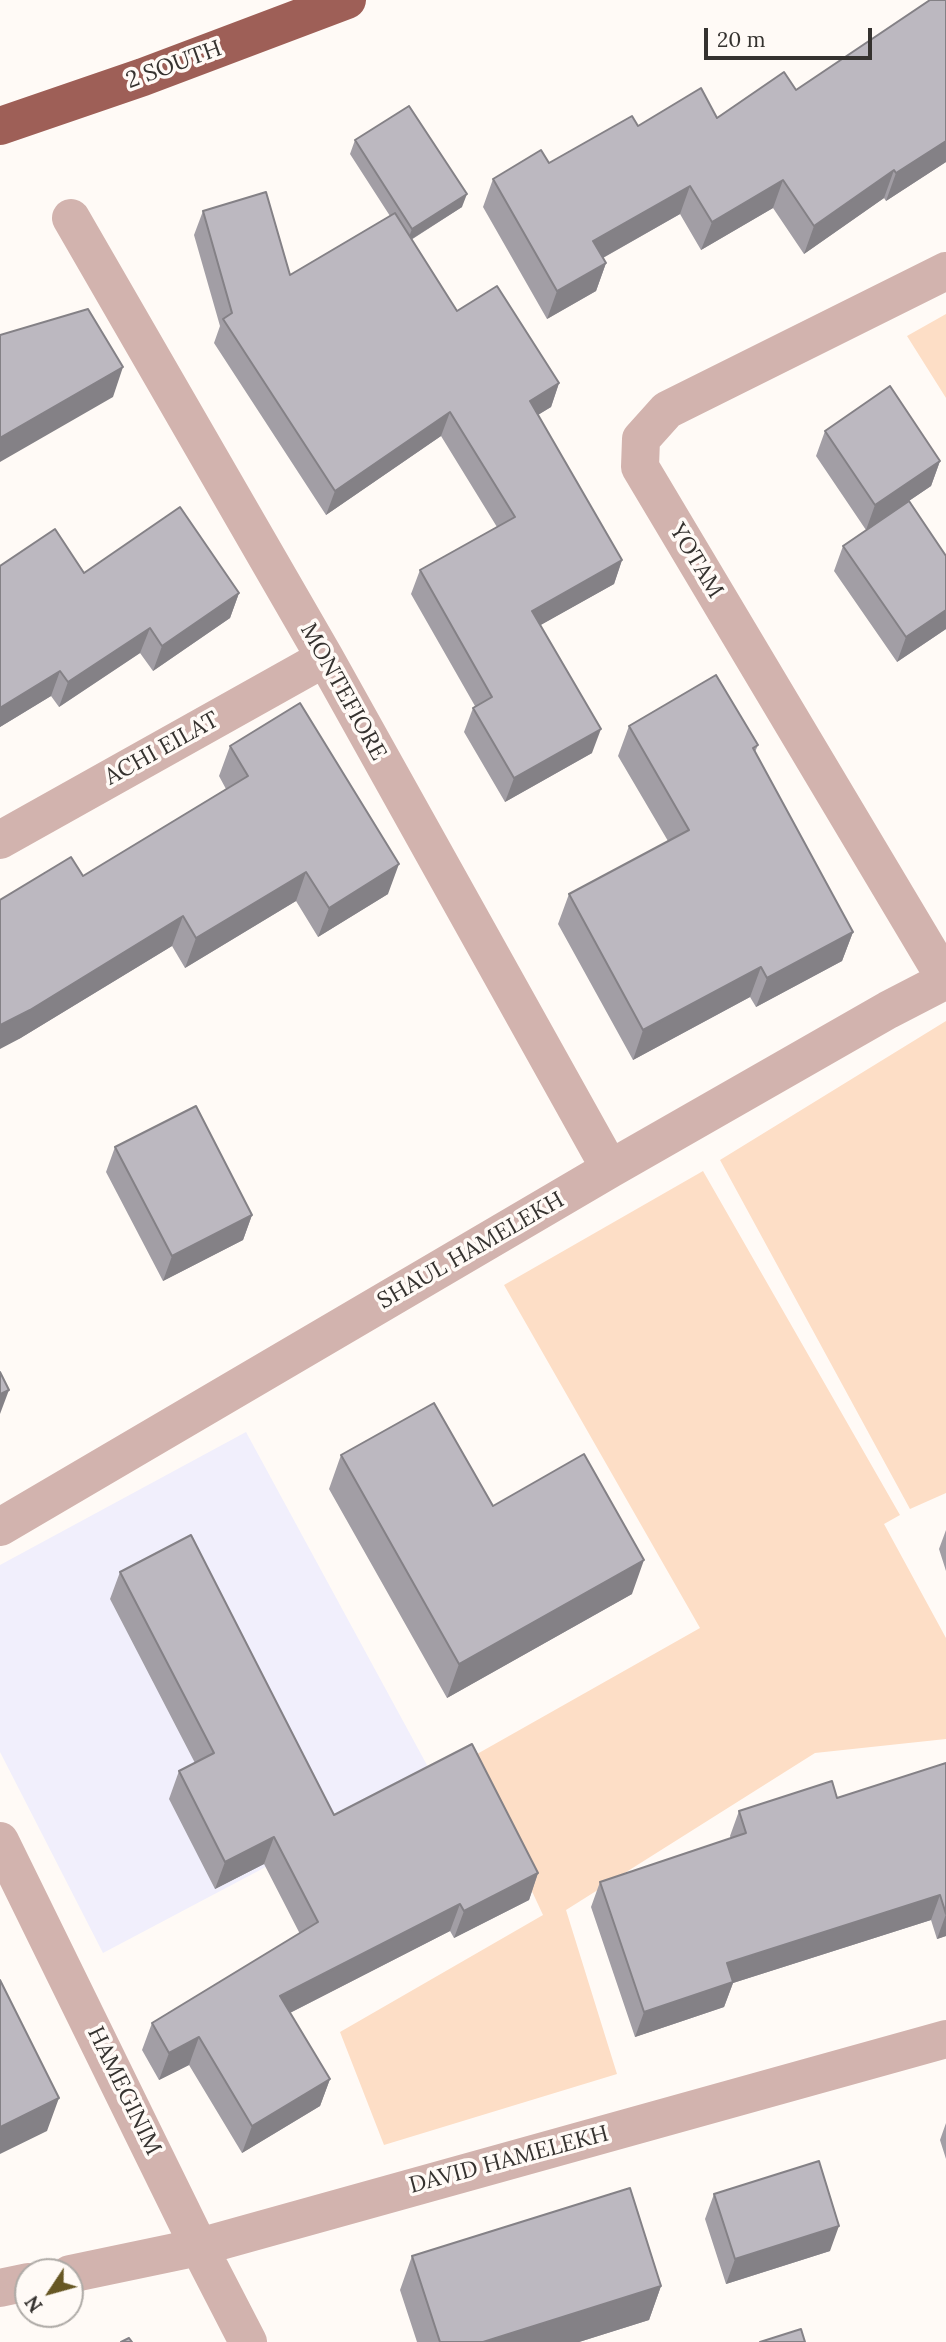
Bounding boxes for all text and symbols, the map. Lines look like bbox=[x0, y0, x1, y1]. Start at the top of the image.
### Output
scale bar bbox=[708, 14, 876, 58]
text: 20 m bbox=[717, 26, 766, 53]
street label: 2 SOUTH bbox=[123, 35, 225, 95]
street label: YOTAM bbox=[663, 519, 729, 603]
street label: MONTEFIORE bbox=[294, 619, 392, 765]
street label: ACHI EILAT bbox=[100, 706, 224, 792]
street label: SHAUL HAMELEKH bbox=[373, 1186, 569, 1316]
street label: HAMEGINIM bbox=[81, 2022, 167, 2160]
street label: DAVID HAMELEKH bbox=[406, 2120, 612, 2200]
north arrow bbox=[14, 2258, 84, 2328]
text: N bbox=[20, 2291, 48, 2317]

